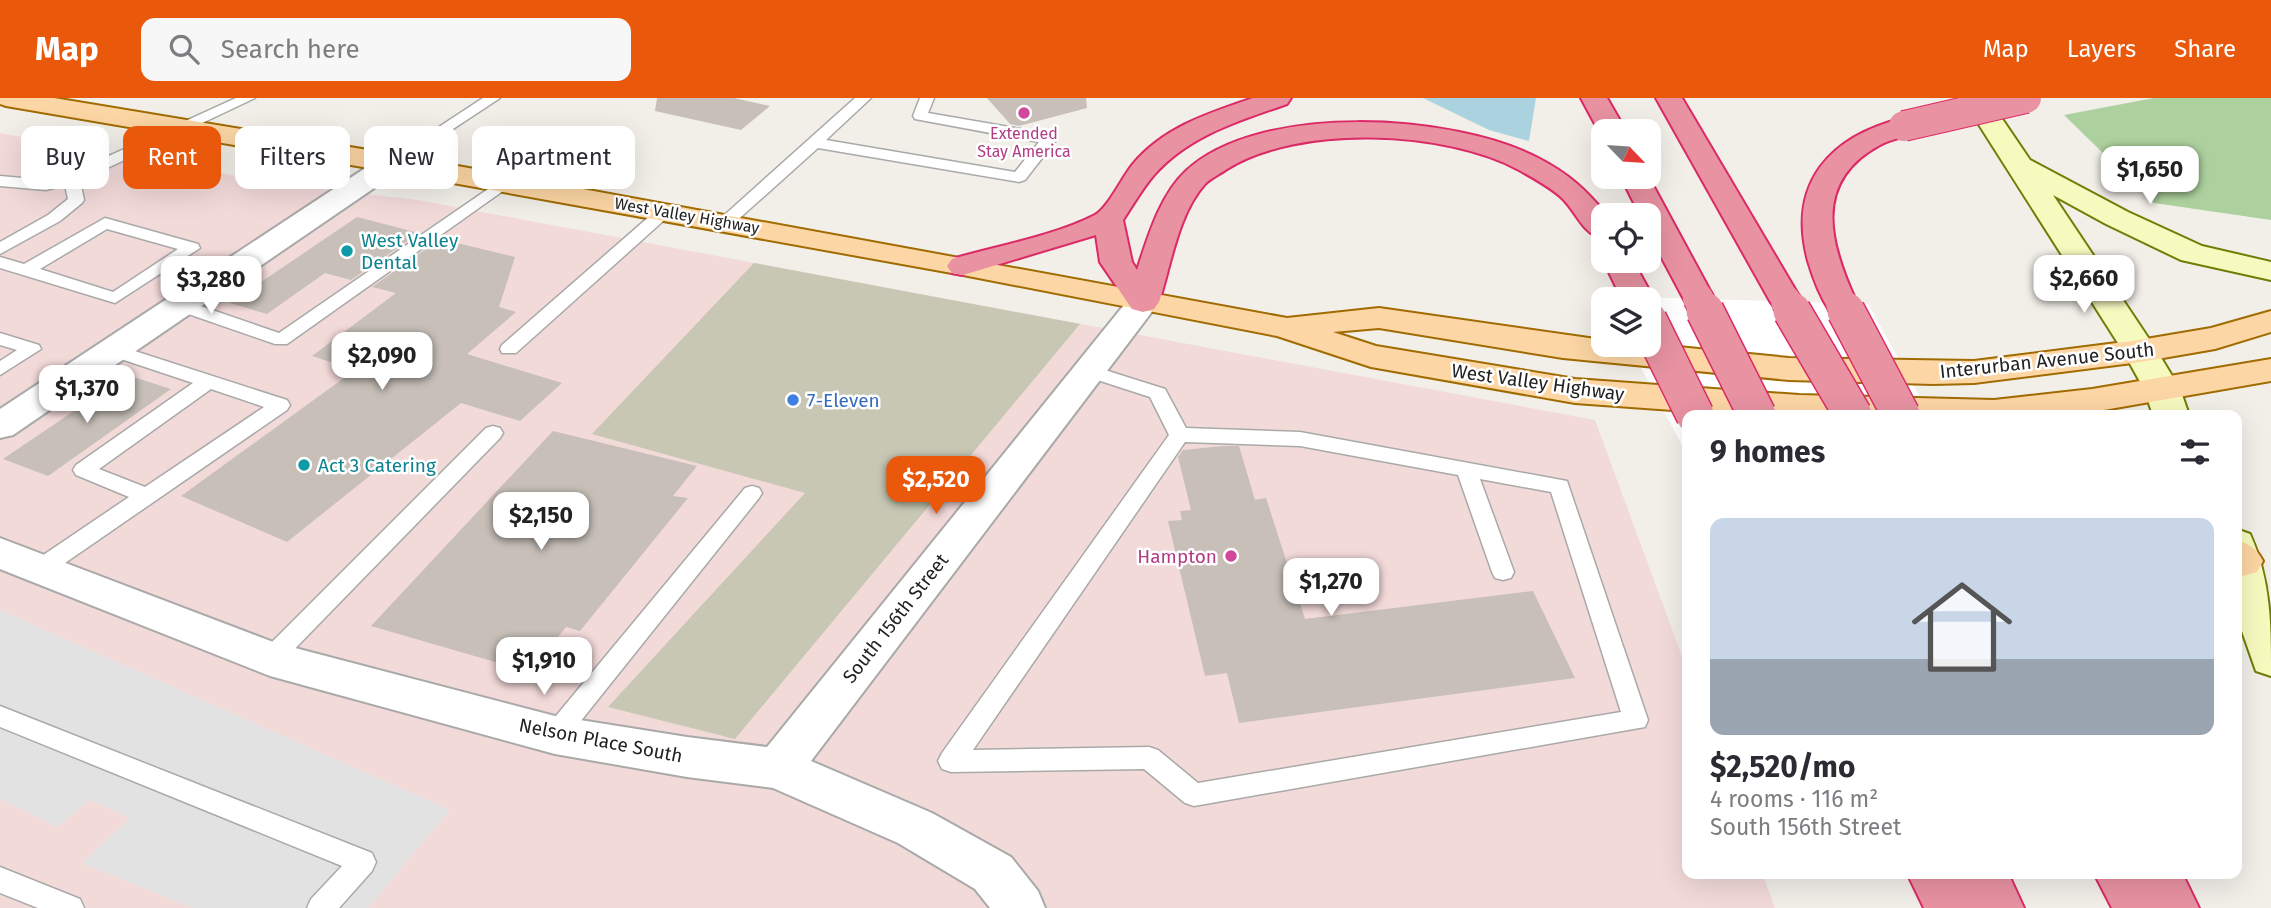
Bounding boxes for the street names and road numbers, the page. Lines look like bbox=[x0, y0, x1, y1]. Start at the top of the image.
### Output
street label: West Valley Highway bbox=[613, 193, 761, 238]
street label: Interurban Avenue South bbox=[1939, 338, 2155, 383]
street label: West Valley Highway bbox=[1450, 359, 1627, 406]
street label: South 156th Street bbox=[838, 549, 953, 688]
street label: Nelson Place South bbox=[517, 713, 685, 768]

